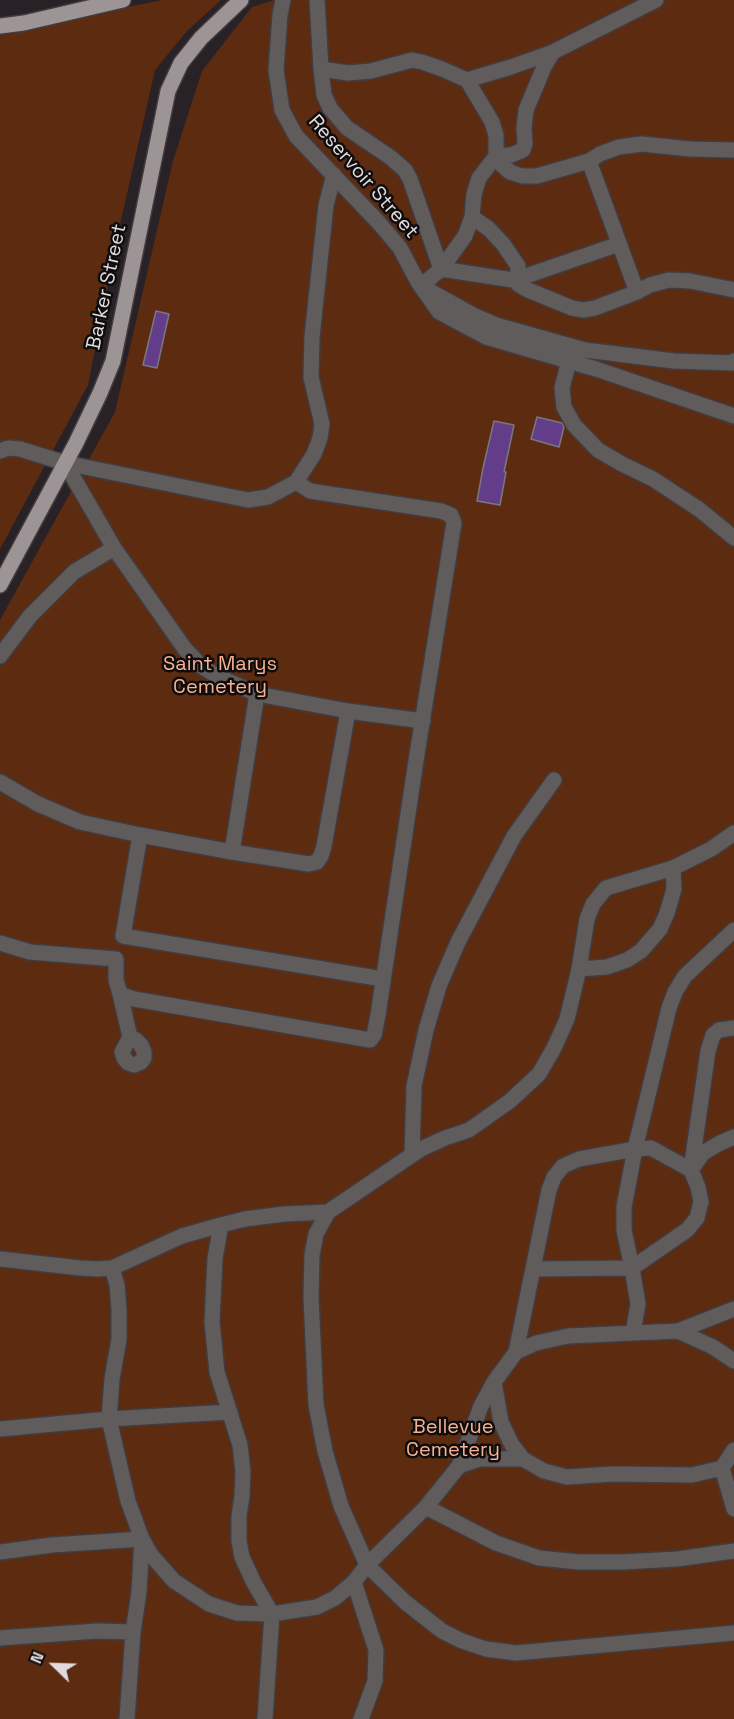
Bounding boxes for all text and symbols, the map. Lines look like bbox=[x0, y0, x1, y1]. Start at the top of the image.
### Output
street label: Reservoir Street bbox=[303, 110, 423, 244]
street label: Barker Street bbox=[82, 222, 132, 352]
park label: Saint Marys Cemetery bbox=[163, 653, 277, 700]
park label: Bellevue Cemetery bbox=[406, 1416, 500, 1463]
north arrow bbox=[24, 1635, 84, 1695]
text: N bbox=[25, 1649, 49, 1667]

